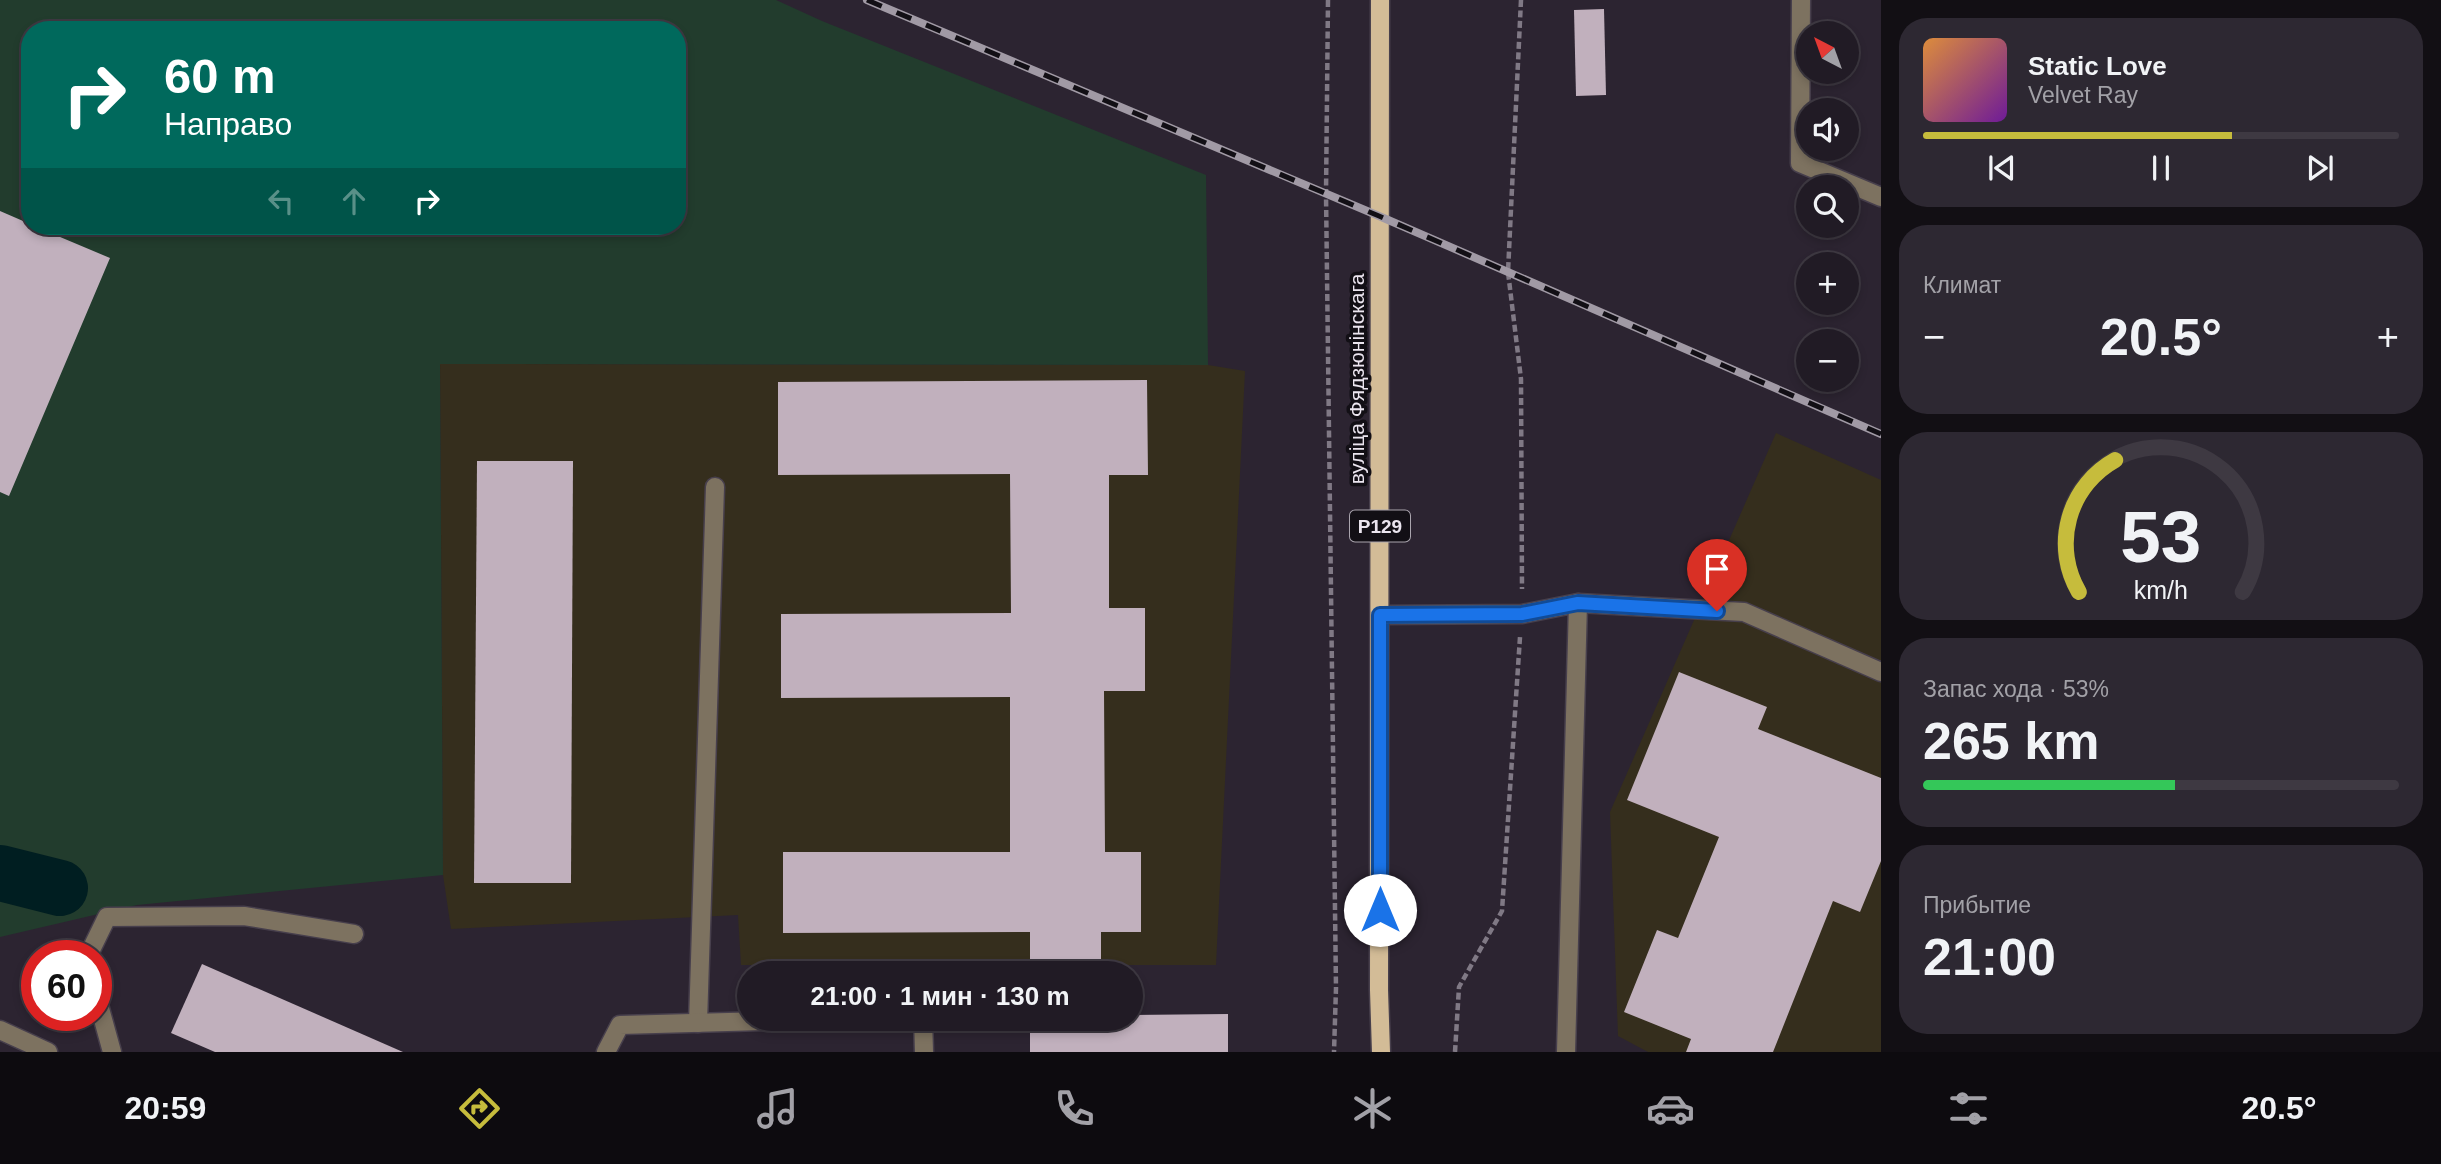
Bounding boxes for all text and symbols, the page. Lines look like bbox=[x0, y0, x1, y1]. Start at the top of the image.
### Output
north arrow bbox=[1796, 21, 1858, 84]
map controls bbox=[1796, 21, 1859, 392]
icon: right bbox=[49, 49, 140, 140]
text: 60 m bbox=[164, 49, 276, 103]
text: Static Love bbox=[2028, 51, 2167, 81]
text: Velvet Ray bbox=[2028, 82, 2138, 108]
button: sound bbox=[1796, 98, 1859, 161]
text: Направо bbox=[164, 106, 292, 142]
icon: previous bbox=[1983, 149, 2021, 187]
icon: pause bbox=[2142, 149, 2180, 187]
icon: next bbox=[2301, 149, 2339, 187]
button: search bbox=[1796, 175, 1859, 238]
icon: left bbox=[262, 182, 300, 220]
icon: ahead bbox=[335, 182, 373, 220]
icon: right bbox=[408, 182, 446, 220]
button: + bbox=[1796, 252, 1859, 315]
text: Климат bbox=[1923, 272, 2001, 298]
street label: вуліца Фядзюнінскага bbox=[1345, 273, 1368, 484]
text: 20.5° bbox=[2100, 308, 2222, 366]
text: − bbox=[1923, 316, 1945, 358]
text: + bbox=[2377, 316, 2399, 358]
button: − bbox=[1796, 329, 1859, 392]
text: 53 bbox=[2121, 496, 2201, 577]
road number: Р129 bbox=[1350, 510, 1410, 541]
pin bbox=[1687, 539, 1747, 611]
icon: arrive bbox=[1698, 550, 1736, 588]
text: km/h bbox=[2134, 576, 2188, 604]
text: Запас хода · 53% bbox=[1923, 676, 2109, 702]
text: 265 km bbox=[1923, 712, 2099, 770]
position arrow bbox=[1343, 873, 1417, 947]
text: Прибытие bbox=[1923, 892, 2031, 918]
text: 21:00 bbox=[1923, 928, 2056, 986]
speed limit sign: 60 bbox=[21, 940, 112, 1031]
text: 21:00 · 1 мин · 130 m bbox=[810, 981, 1070, 1011]
icon: directions bbox=[455, 1084, 504, 1133]
icon: music bbox=[753, 1084, 802, 1133]
icon: phone bbox=[1050, 1084, 1099, 1133]
icon: climate bbox=[1348, 1084, 1397, 1133]
icon: car bbox=[1646, 1084, 1695, 1133]
icon: filters bbox=[1944, 1084, 1993, 1133]
text: 20:59 bbox=[124, 1090, 206, 1126]
text: 20.5° bbox=[2241, 1090, 2317, 1126]

